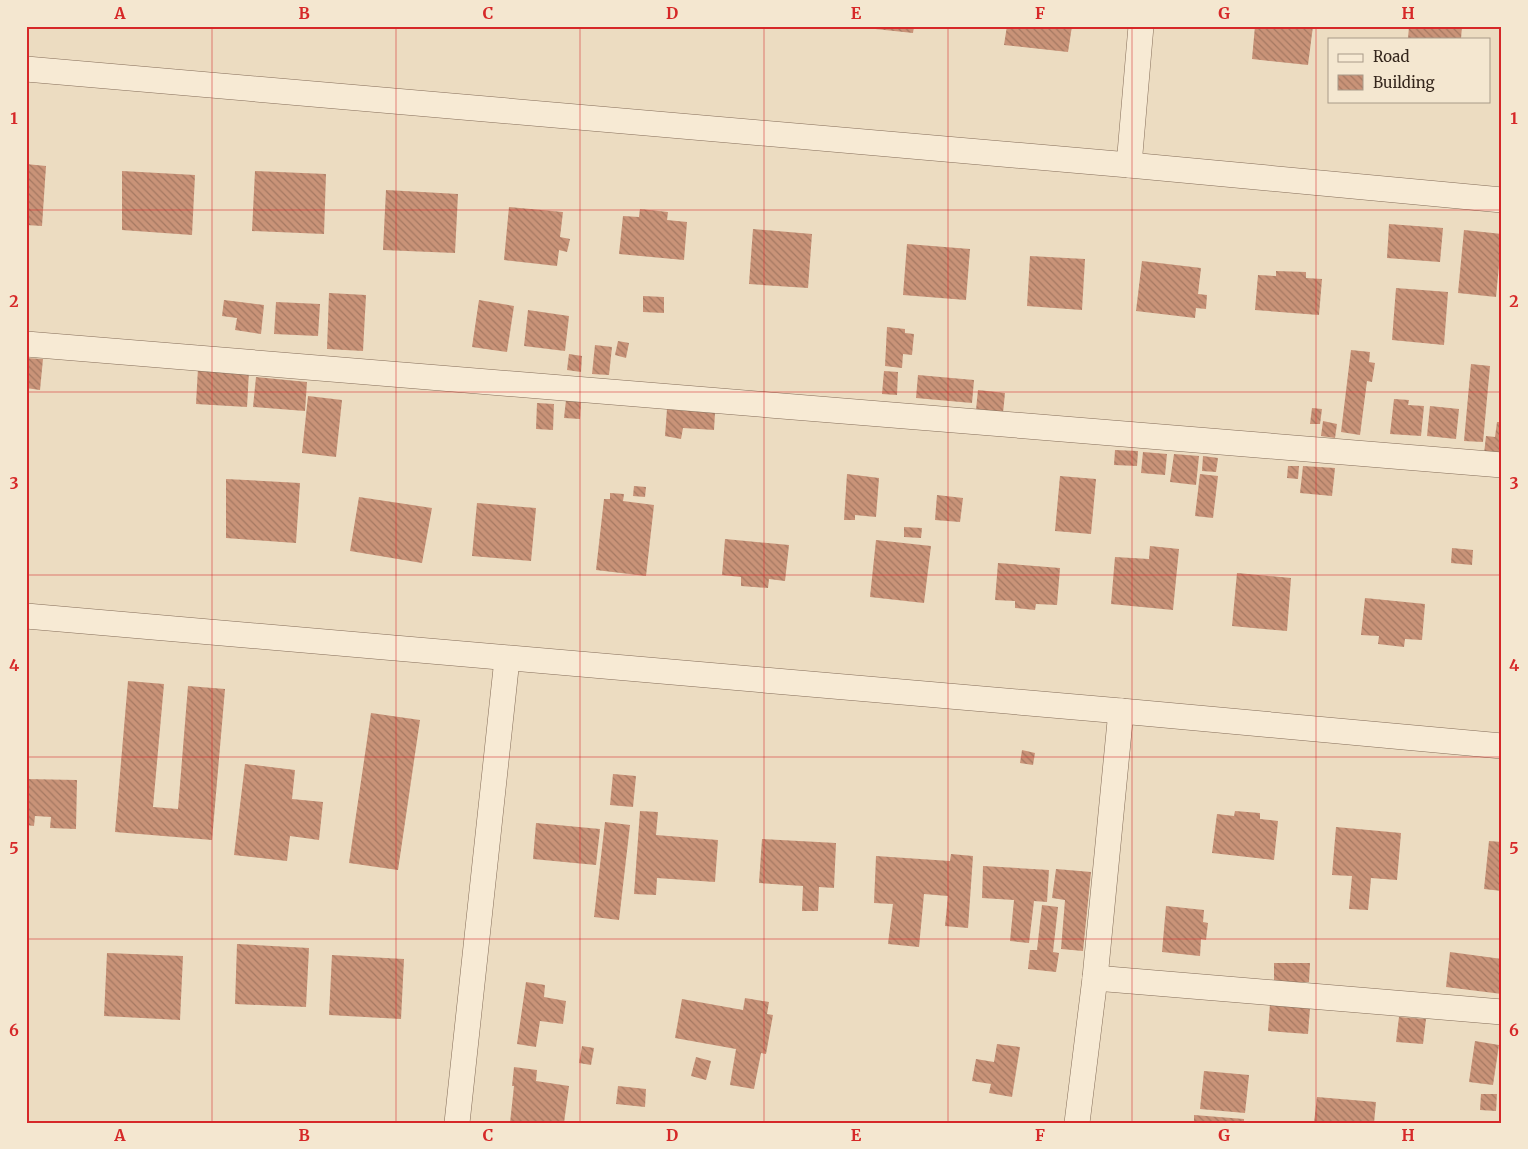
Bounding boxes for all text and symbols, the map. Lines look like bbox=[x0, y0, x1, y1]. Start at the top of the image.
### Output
text: A bbox=[113, 3, 126, 23]
text: B bbox=[298, 3, 310, 23]
text: C bbox=[483, 3, 493, 23]
text: D bbox=[666, 3, 678, 23]
text: E bbox=[851, 3, 862, 23]
text: F bbox=[1035, 3, 1045, 23]
text: G bbox=[1218, 3, 1230, 23]
text: H bbox=[1401, 3, 1415, 23]
legend bbox=[1328, 38, 1490, 102]
text: Road bbox=[1373, 47, 1409, 66]
text: Building bbox=[1373, 73, 1435, 92]
text: 1 bbox=[10, 108, 18, 128]
text: 1 bbox=[1510, 108, 1518, 128]
text: 2 bbox=[9, 291, 19, 311]
text: 2 bbox=[1509, 291, 1519, 311]
text: 3 bbox=[9, 473, 19, 493]
text: 3 bbox=[1509, 473, 1519, 493]
text: 4 bbox=[9, 655, 19, 675]
text: 4 bbox=[1509, 655, 1519, 675]
text: 5 bbox=[9, 838, 19, 858]
text: 5 bbox=[1509, 838, 1519, 858]
text: 6 bbox=[9, 1020, 19, 1040]
text: 6 bbox=[1509, 1020, 1519, 1040]
text: A bbox=[113, 1125, 126, 1145]
text: B bbox=[298, 1125, 310, 1145]
text: C bbox=[483, 1125, 493, 1145]
text: D bbox=[666, 1125, 678, 1145]
text: E bbox=[851, 1125, 862, 1145]
text: F bbox=[1035, 1125, 1045, 1145]
text: G bbox=[1218, 1125, 1230, 1145]
text: H bbox=[1401, 1125, 1415, 1145]

